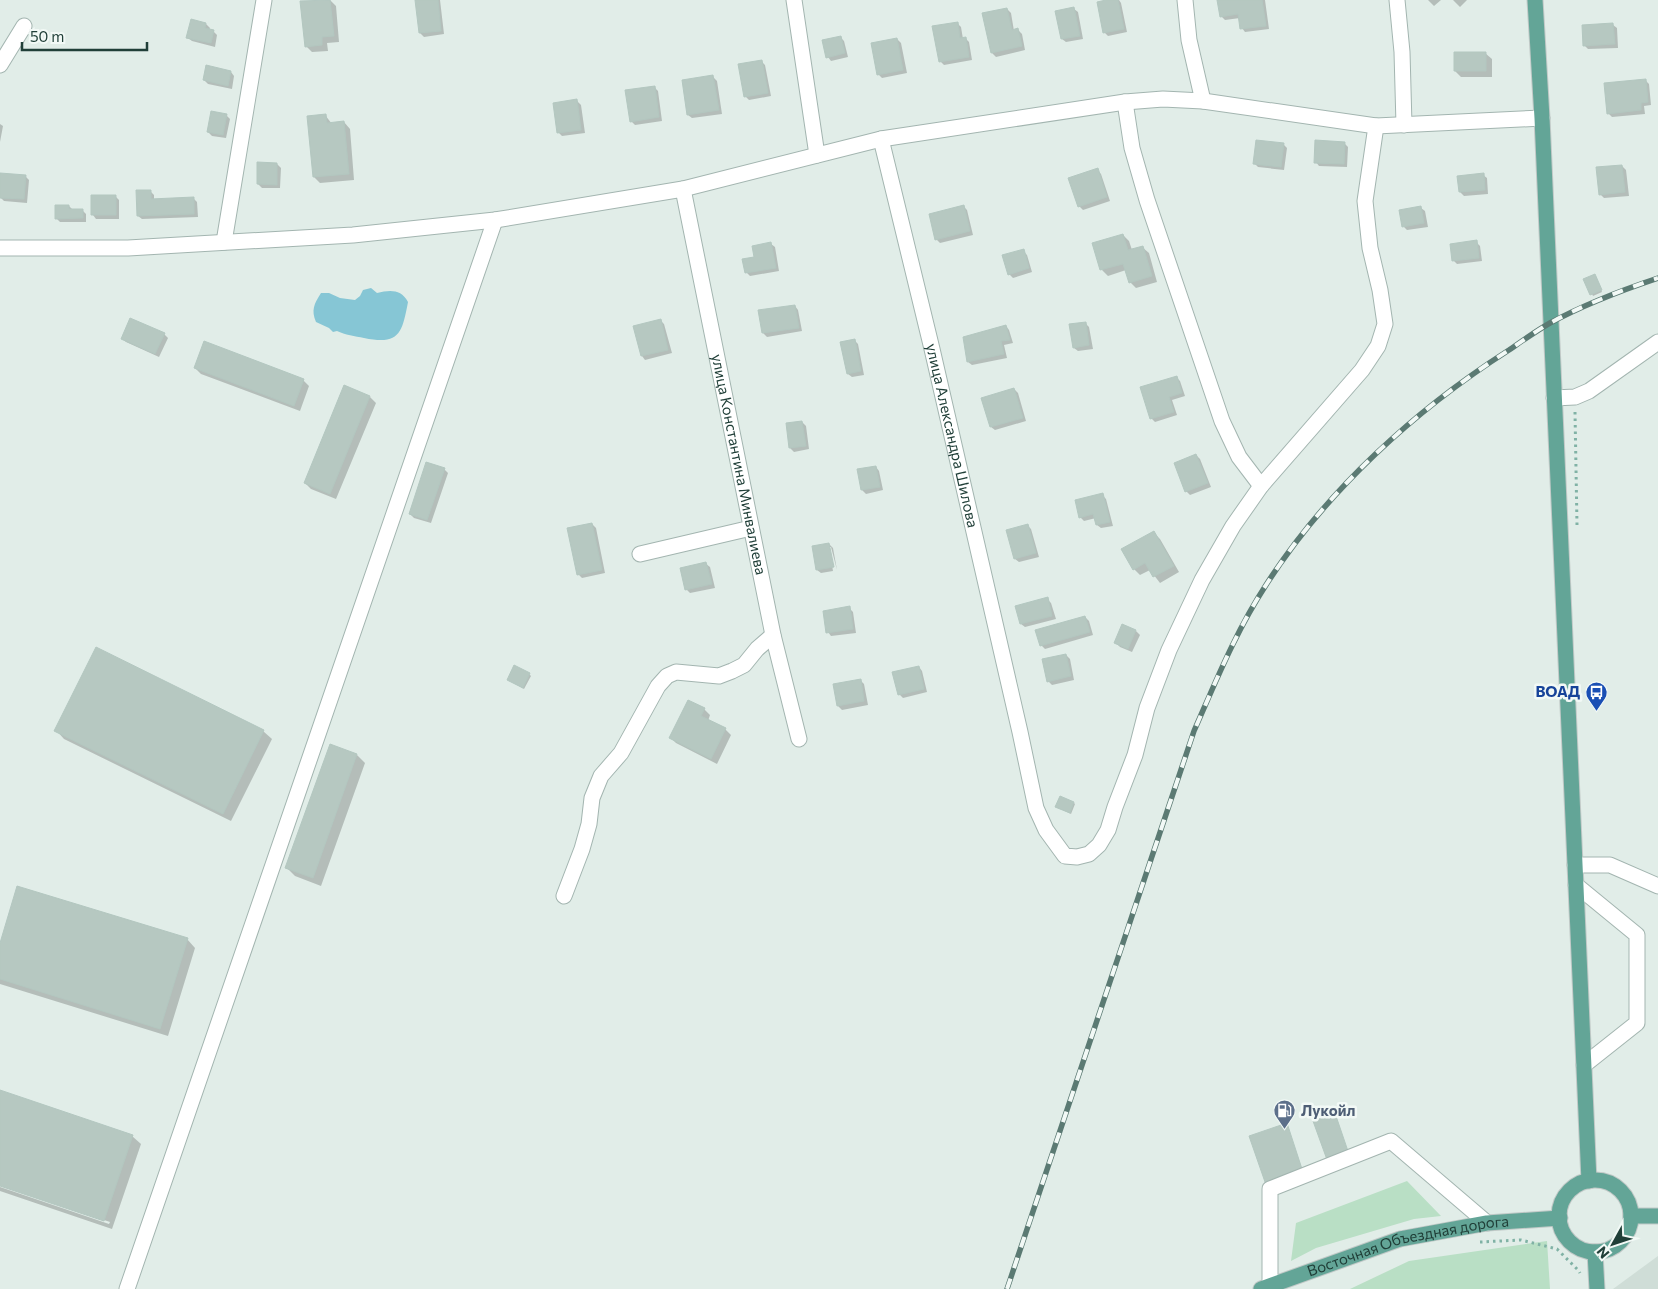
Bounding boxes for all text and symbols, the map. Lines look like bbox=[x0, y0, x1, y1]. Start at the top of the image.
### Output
scale bar bbox=[22, 20, 148, 52]
text: 50 m bbox=[30, 27, 64, 45]
street label: улица Александра Шилова bbox=[923, 342, 983, 529]
street label: улица Константина Минвалиева bbox=[708, 352, 771, 576]
bus stop icon: ВОАД bbox=[1584, 680, 1608, 711]
place label: ВОАД bbox=[1535, 682, 1580, 700]
fuel station icon: Лукойл bbox=[1273, 1099, 1297, 1130]
place label: Лукойл bbox=[1301, 1101, 1355, 1119]
street label: Восточная Объездная дорога bbox=[1304, 1212, 1510, 1280]
north arrow bbox=[1588, 1219, 1638, 1269]
text: N bbox=[1593, 1243, 1613, 1262]

